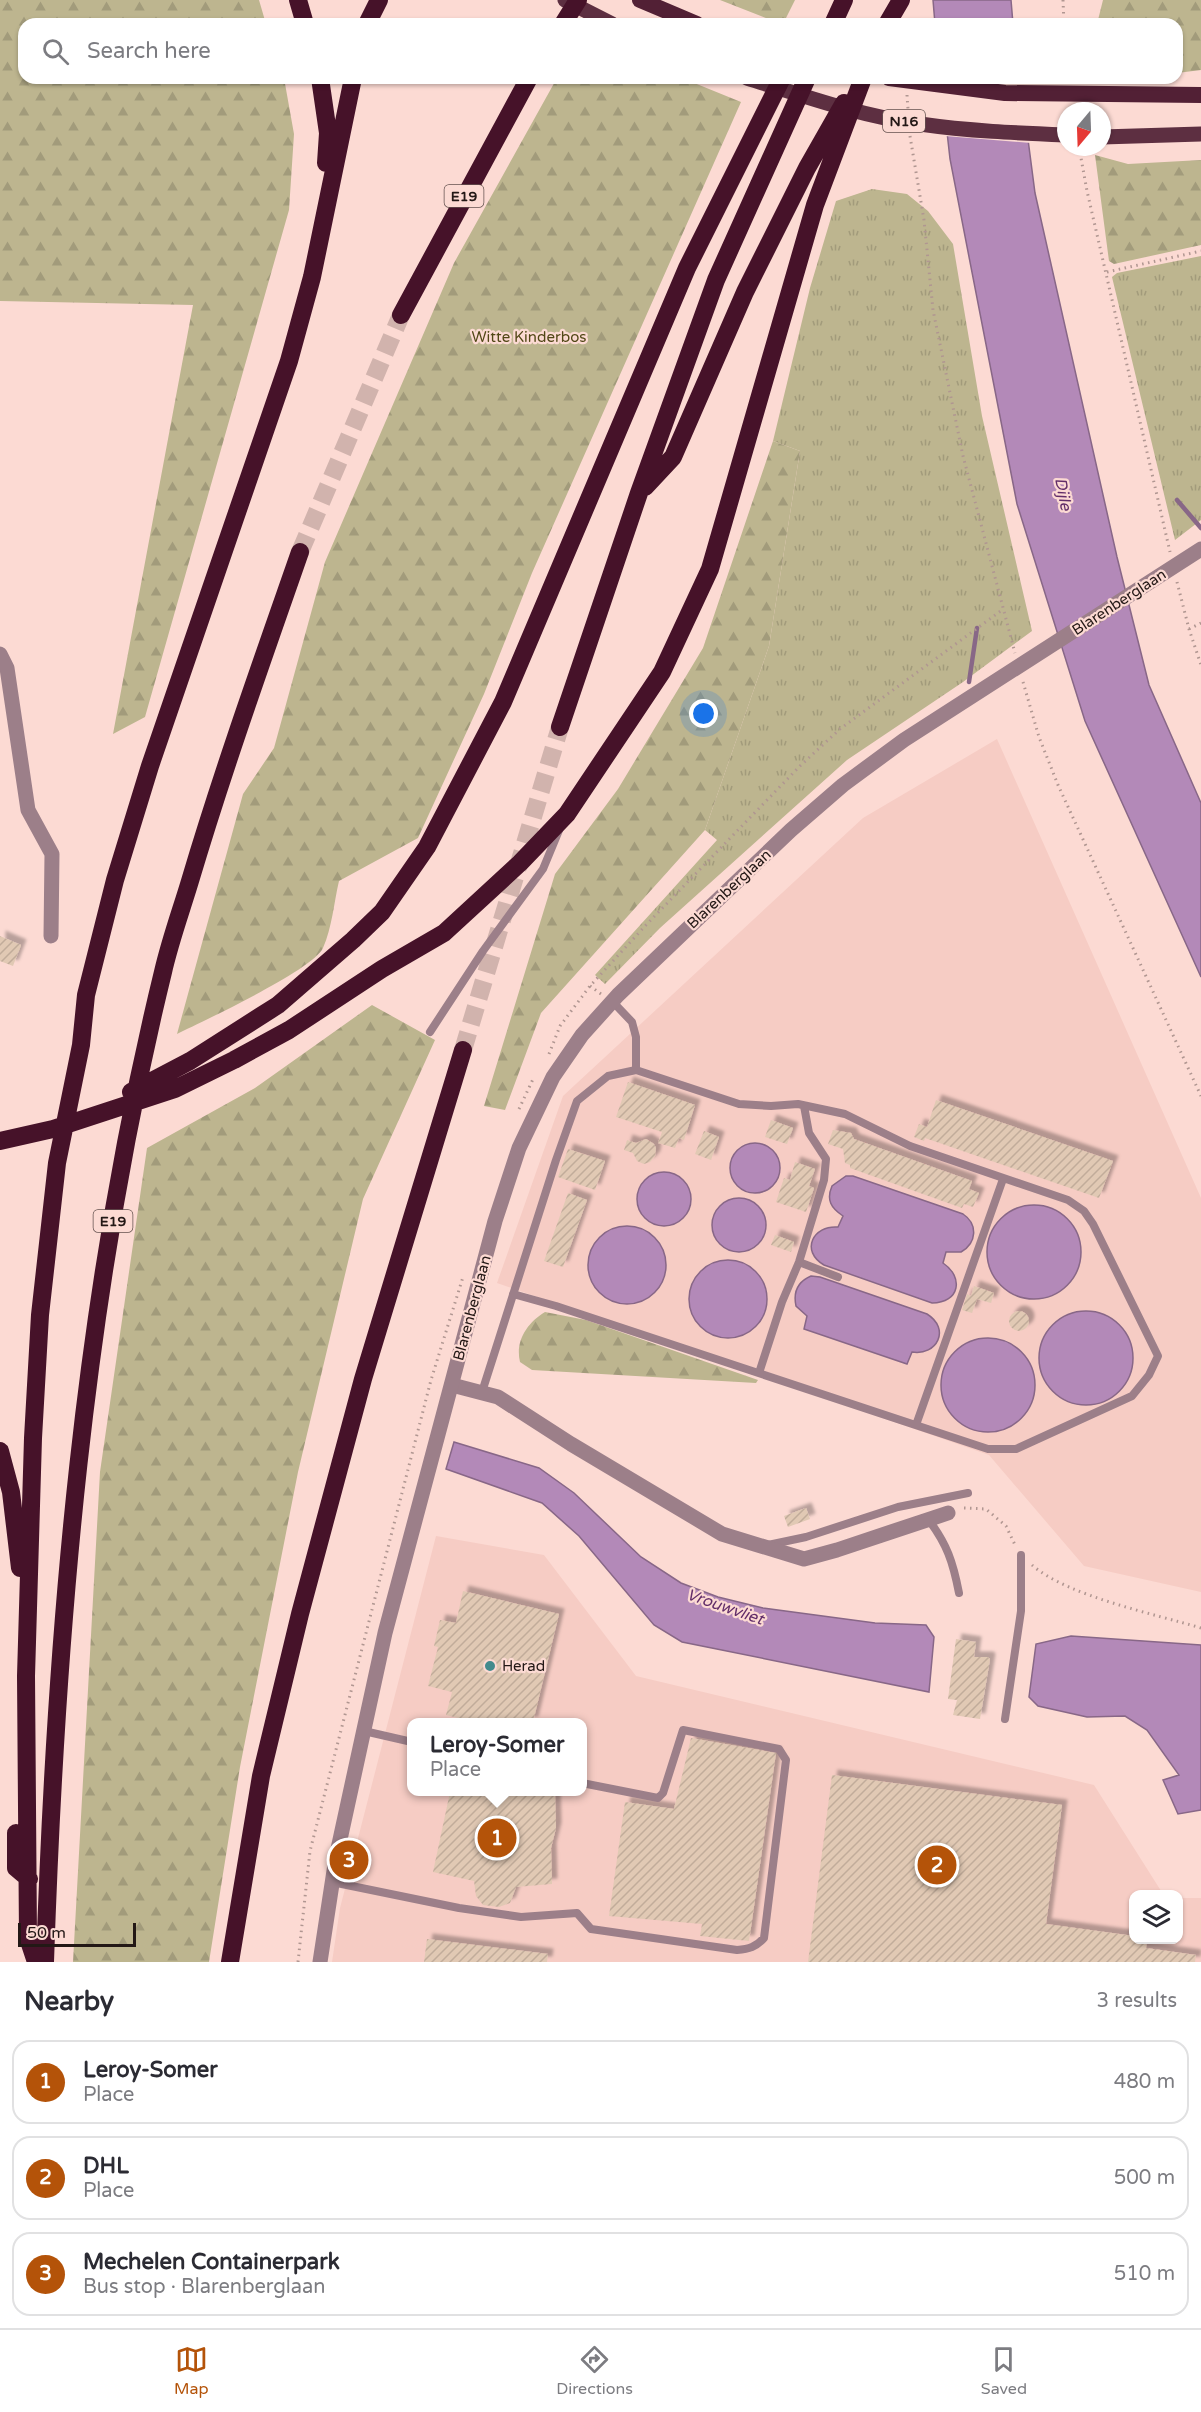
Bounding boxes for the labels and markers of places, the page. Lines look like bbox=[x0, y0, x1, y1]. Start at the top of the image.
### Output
place label: Herad bbox=[502, 1657, 545, 1675]
marker: Herad bbox=[483, 1659, 497, 1673]
pin: 1 bbox=[478, 1816, 516, 1860]
pin: 3 bbox=[330, 1838, 368, 1882]
pin: 2 bbox=[918, 1842, 956, 1888]

